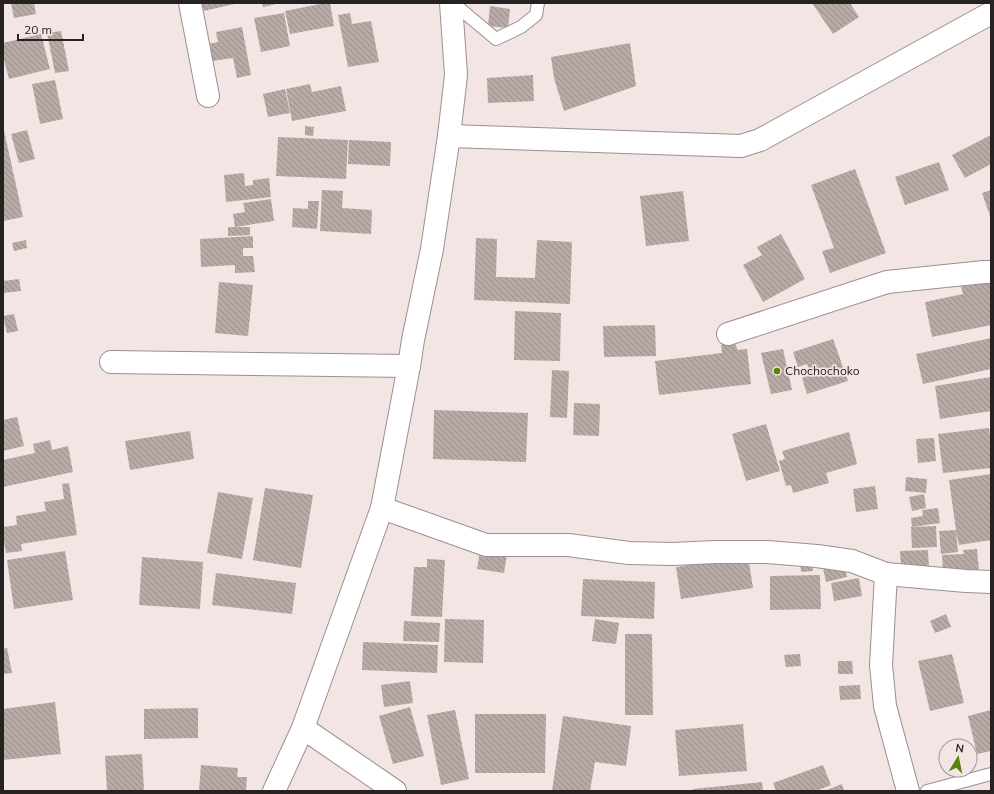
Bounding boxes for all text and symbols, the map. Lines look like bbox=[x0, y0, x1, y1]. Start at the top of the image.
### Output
scale bar bbox=[18, 16, 83, 42]
text: 20 m bbox=[24, 22, 52, 37]
place label: Chochochoko bbox=[785, 363, 860, 378]
marker: Chochochoko bbox=[772, 366, 782, 376]
north arrow bbox=[938, 738, 978, 778]
text: N bbox=[954, 741, 965, 756]

